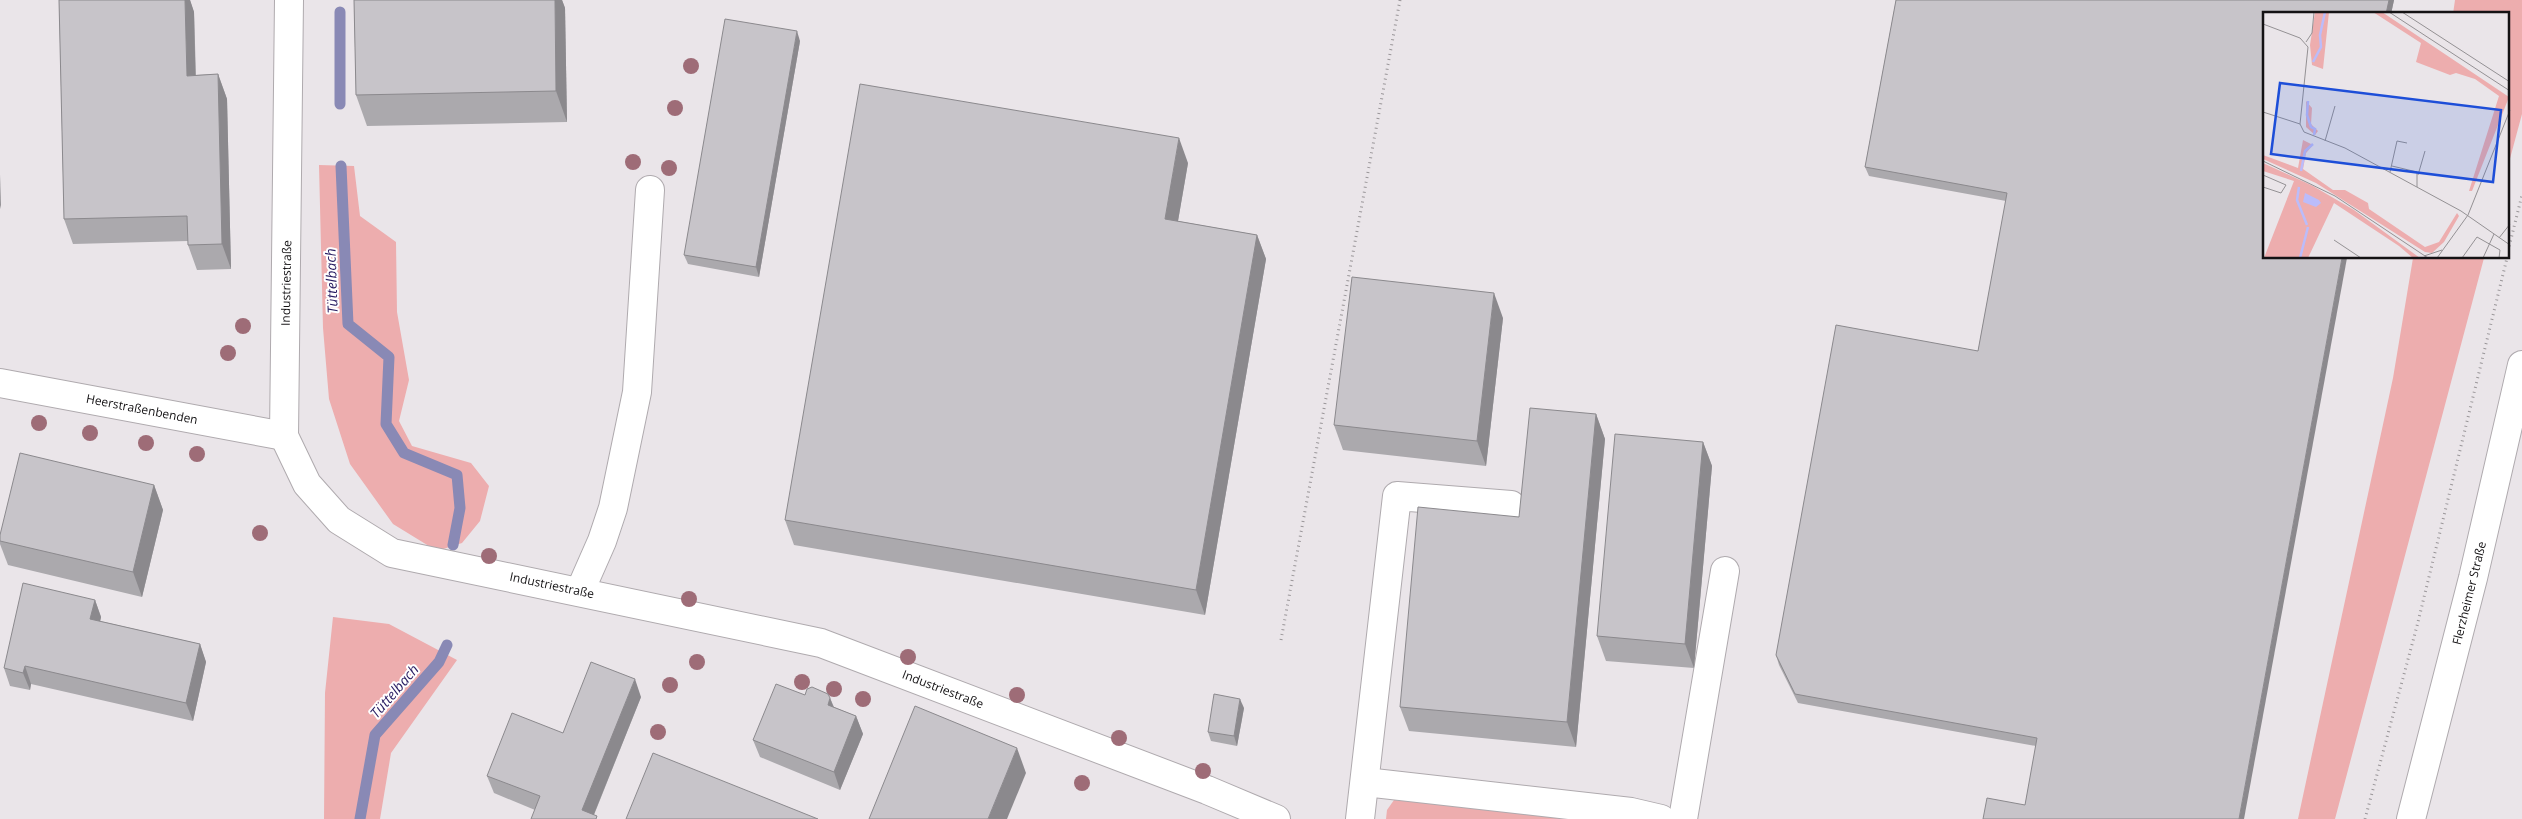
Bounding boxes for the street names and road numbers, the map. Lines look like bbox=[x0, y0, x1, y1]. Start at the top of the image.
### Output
street label: Industriestraße bbox=[277, 240, 295, 326]
street label: Heerstraßenbenden bbox=[85, 390, 199, 428]
street label: Flerzheimer Straße bbox=[2448, 539, 2490, 647]
street label: Industriestraße bbox=[508, 568, 596, 602]
street label: Industriestraße bbox=[900, 666, 986, 712]

